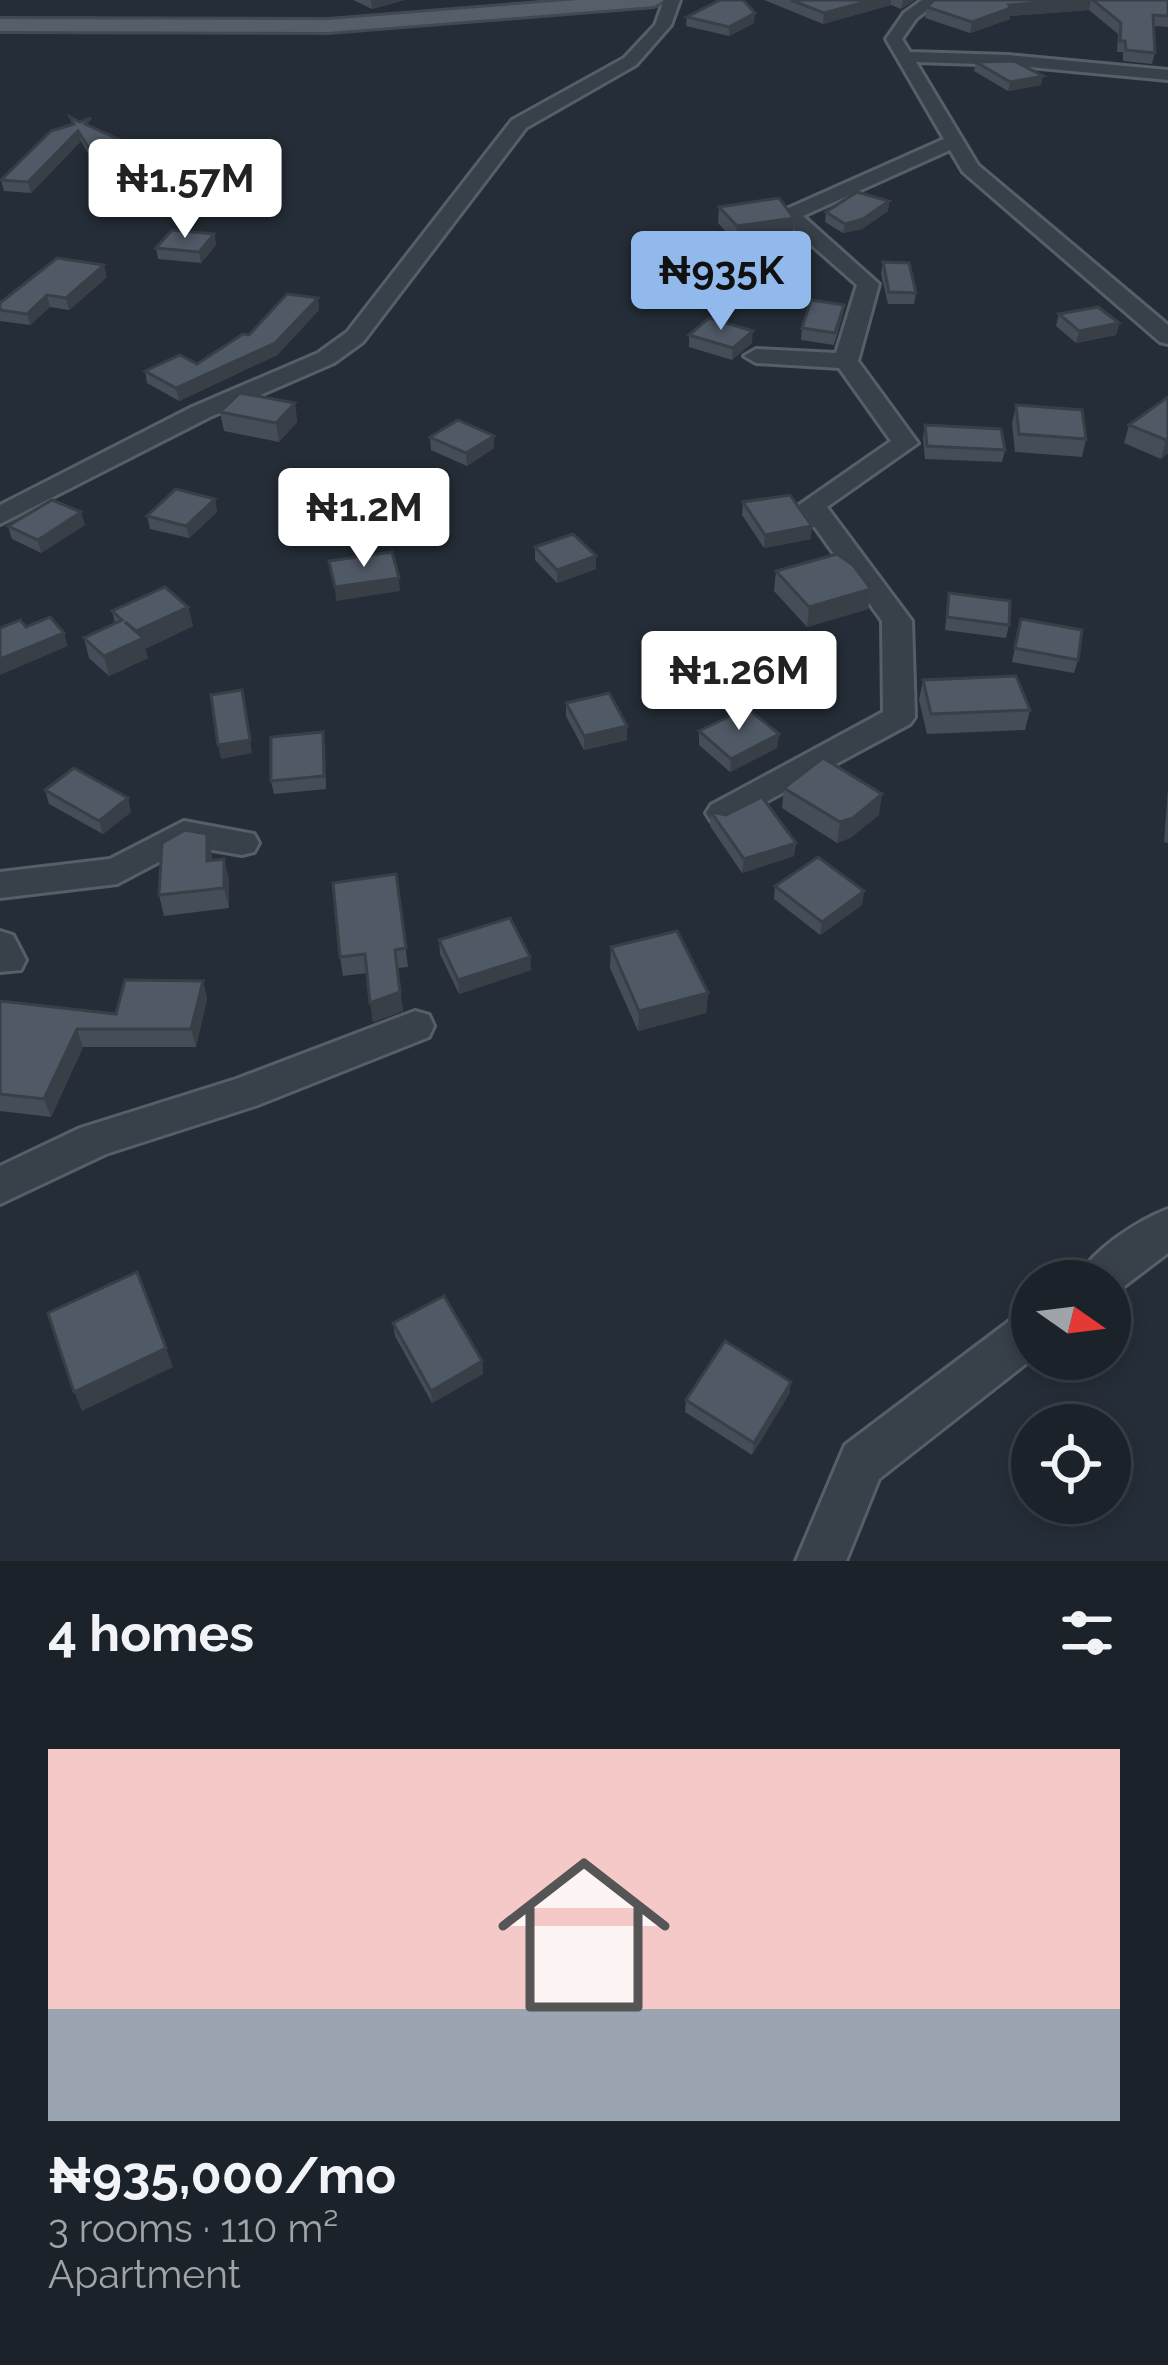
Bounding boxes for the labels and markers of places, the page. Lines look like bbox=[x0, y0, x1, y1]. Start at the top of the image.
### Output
pin: ₦1.57M bbox=[87, 139, 283, 241]
pin: ₦935K bbox=[637, 231, 805, 333]
pin: ₦1.2M bbox=[280, 468, 448, 570]
pin: ₦1.26M bbox=[641, 631, 837, 733]

